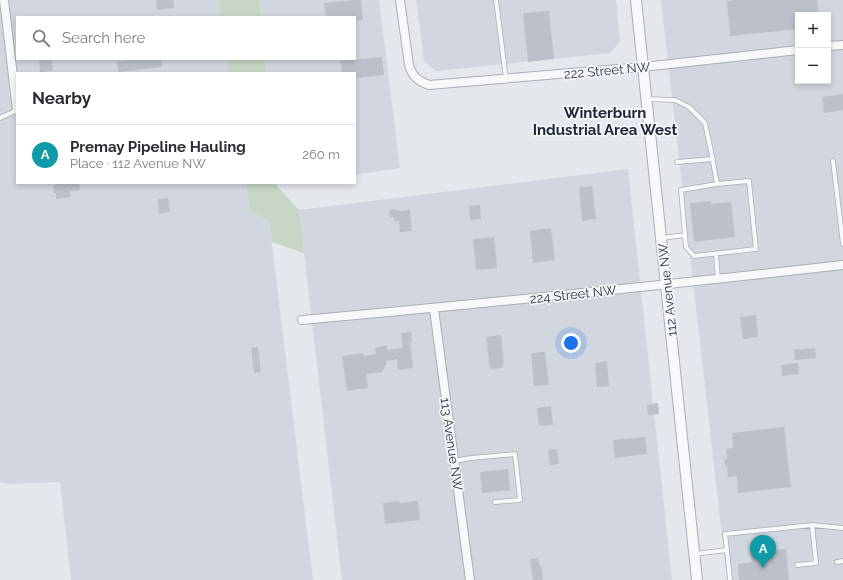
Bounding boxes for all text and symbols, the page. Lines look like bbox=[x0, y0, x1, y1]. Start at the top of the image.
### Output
map controls bbox=[795, 12, 831, 84]
button: + bbox=[795, 12, 831, 48]
search box bbox=[16, 16, 356, 60]
icon: search bbox=[30, 27, 52, 49]
text: Search here bbox=[62, 29, 145, 47]
button: − bbox=[795, 48, 831, 84]
street label: 222 Street NW bbox=[563, 59, 651, 82]
text: Nearby bbox=[32, 88, 91, 108]
district label: Winterburn Industrial Area West bbox=[533, 104, 677, 139]
text: Premay Pipeline Hauling bbox=[70, 138, 246, 156]
text: A bbox=[41, 147, 49, 162]
text: 260 m bbox=[302, 147, 340, 162]
text: Place · 112 Avenue NW bbox=[70, 156, 206, 171]
street label: 112 Avenue NW bbox=[655, 242, 680, 337]
street label: 224 Street NW bbox=[529, 282, 617, 307]
your location bbox=[561, 333, 581, 353]
street label: 113 Avenue NW bbox=[438, 397, 465, 492]
pin: A bbox=[750, 535, 776, 568]

